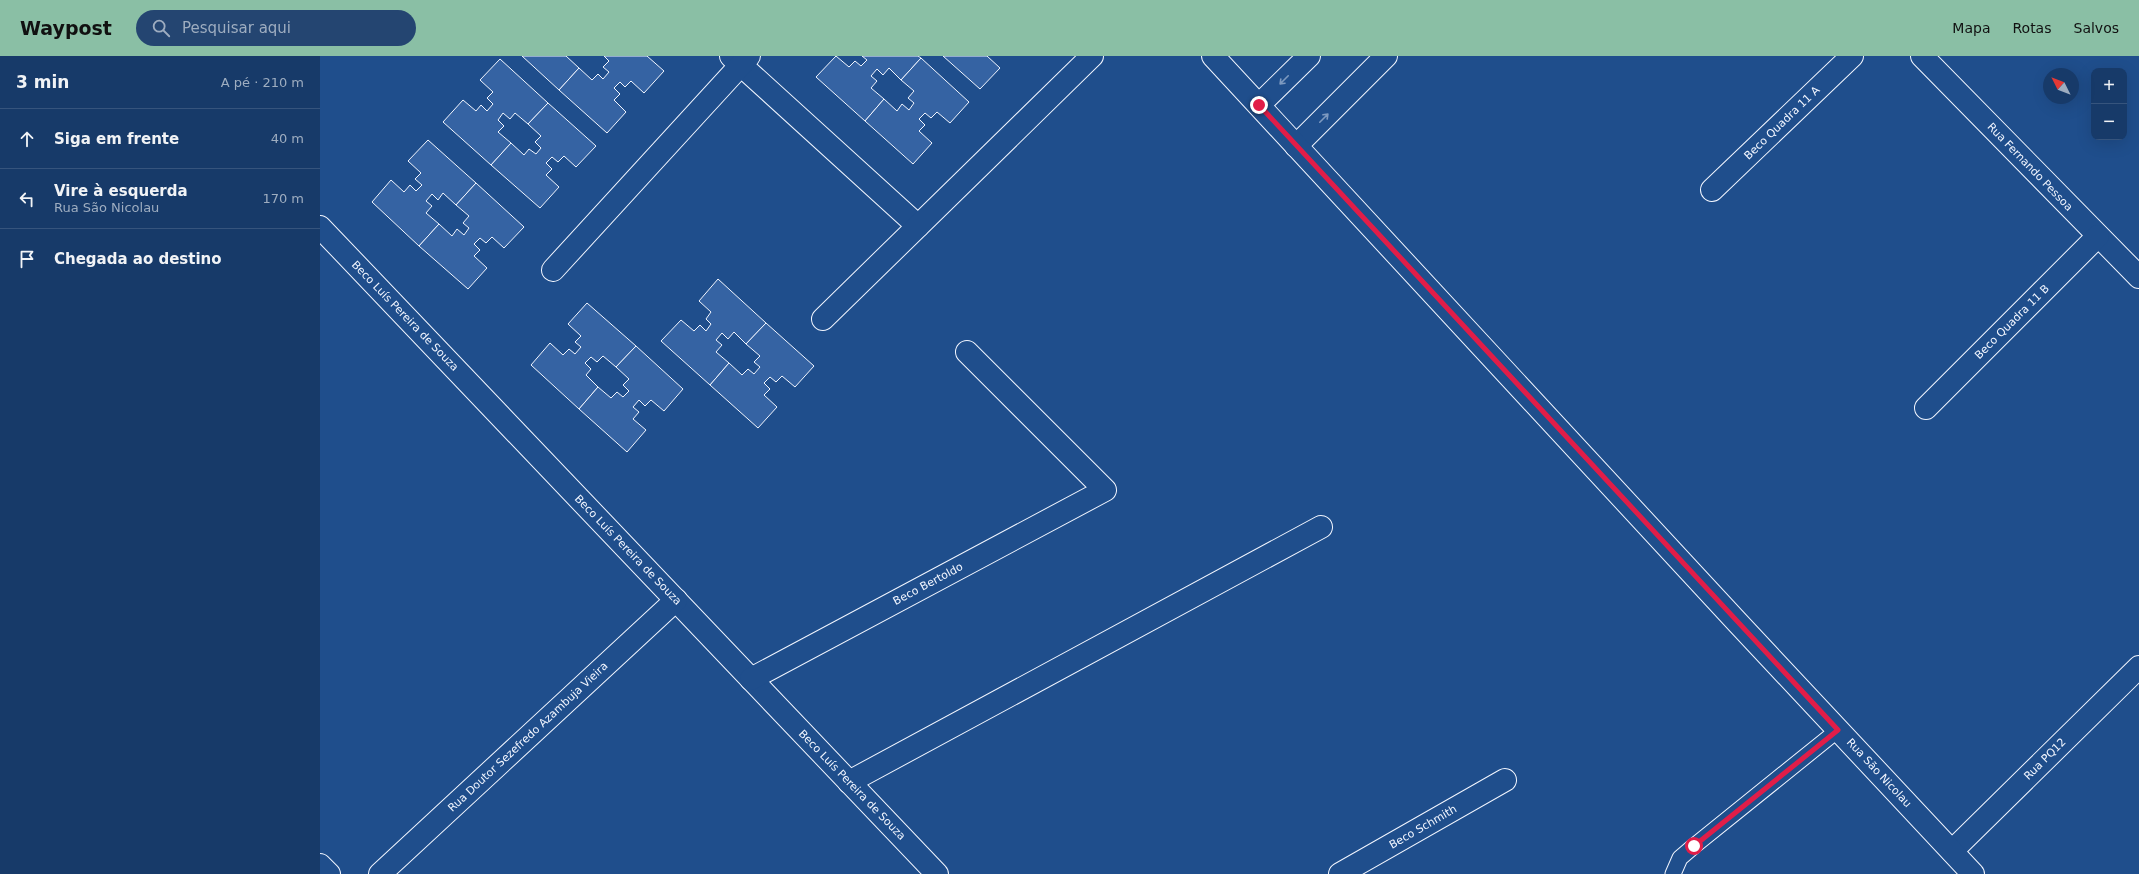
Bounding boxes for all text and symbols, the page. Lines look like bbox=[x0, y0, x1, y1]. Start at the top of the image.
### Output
search box bbox=[136, 10, 416, 46]
text: Waypost bbox=[20, 17, 112, 39]
icon: search bbox=[150, 17, 172, 39]
text: Pesquisar aqui bbox=[182, 19, 291, 37]
text: Mapa bbox=[1952, 20, 1990, 36]
text: Rotas bbox=[2012, 20, 2052, 36]
text: Salvos bbox=[2074, 20, 2119, 36]
north arrow bbox=[2043, 68, 2079, 104]
map controls bbox=[2091, 68, 2127, 140]
button: + bbox=[2091, 68, 2127, 104]
text: 3 min bbox=[16, 72, 69, 92]
text: A pé · 210 m bbox=[221, 75, 304, 90]
one-way arrow bbox=[1279, 75, 1289, 85]
street label: Beco Quadra 11 A bbox=[1742, 83, 1823, 162]
route end bbox=[1250, 96, 1268, 114]
button: − bbox=[2091, 104, 2127, 140]
one-way arrow bbox=[1319, 113, 1329, 123]
street label: Rua Fernando Pessoa bbox=[1985, 120, 2075, 214]
icon: ahead bbox=[16, 128, 38, 150]
text: Siga em frente bbox=[54, 130, 179, 148]
text: 40 m bbox=[271, 131, 304, 146]
text: Vire à esquerda bbox=[54, 182, 188, 200]
icon: left bbox=[16, 188, 38, 210]
text: 170 m bbox=[262, 191, 304, 206]
text: Rua São Nicolau bbox=[54, 200, 159, 215]
icon: arrive bbox=[16, 248, 38, 270]
text: Chegada ao destino bbox=[54, 250, 222, 268]
street label: Beco Luís Pereira de Souza bbox=[349, 258, 461, 374]
street label: Beco Quadra 11 B bbox=[1972, 282, 2052, 362]
street label: Beco Luís Pereira de Souza bbox=[572, 492, 684, 608]
street label: Beco Bertoldo bbox=[891, 560, 965, 608]
street label: Rua Doutor Sezefredo Azambuja Vieira bbox=[446, 659, 610, 815]
street label: Beco Luís Pereira de Souza bbox=[796, 727, 908, 843]
street label: Rua PQ12 bbox=[2021, 735, 2069, 783]
street label: Rua São Nicolau bbox=[1844, 736, 1914, 810]
street label: Beco Schmith bbox=[1387, 802, 1459, 852]
route start bbox=[1685, 837, 1703, 855]

